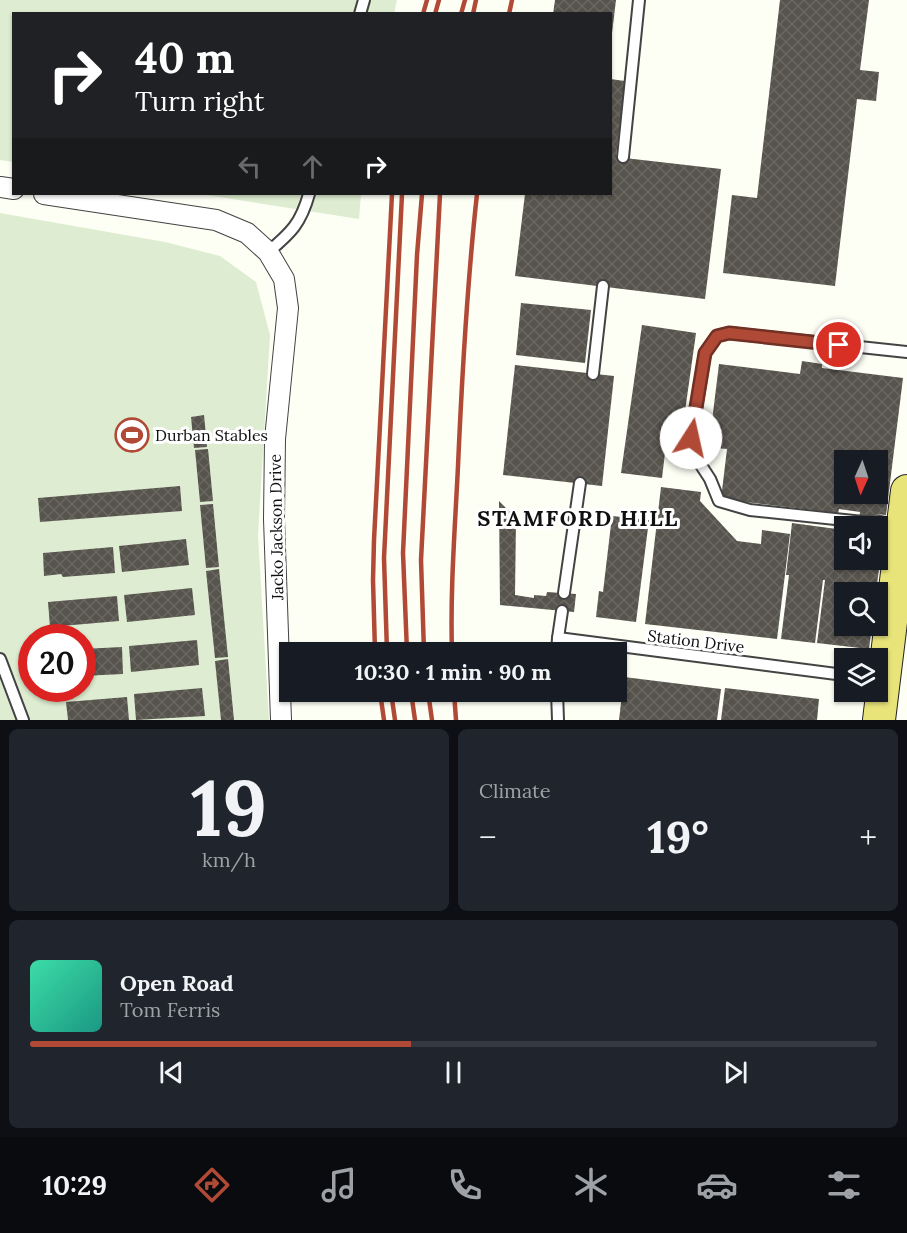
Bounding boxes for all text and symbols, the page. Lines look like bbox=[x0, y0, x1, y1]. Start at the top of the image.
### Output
text: 40 m bbox=[135, 31, 234, 85]
icon: right bbox=[36, 36, 114, 114]
text: Turn right bbox=[135, 84, 264, 118]
icon: left bbox=[233, 150, 266, 183]
icon: ahead bbox=[296, 150, 329, 183]
icon: right bbox=[359, 150, 392, 183]
pin bbox=[813, 319, 864, 370]
icon: arrive bbox=[822, 328, 855, 361]
position arrow bbox=[659, 406, 723, 470]
sports icon: Durban Stables bbox=[114, 417, 150, 453]
place label: Durban Stables bbox=[155, 425, 268, 445]
north arrow bbox=[834, 450, 888, 504]
map controls bbox=[834, 450, 888, 702]
street label: Jacko Jackson Drive bbox=[265, 453, 287, 601]
district label: STAMFORD HILL bbox=[477, 504, 679, 532]
button: sound bbox=[834, 516, 888, 570]
button: search bbox=[834, 582, 888, 636]
speed limit sign: 20 bbox=[18, 624, 96, 702]
street label: Station Drive bbox=[646, 625, 746, 657]
button: layers bbox=[834, 648, 888, 702]
text: 10:30 · 1 min · 90 m bbox=[355, 658, 551, 686]
text: 19 bbox=[191, 758, 267, 857]
text: Climate bbox=[479, 778, 551, 803]
text: 19° bbox=[647, 808, 709, 865]
text: − bbox=[479, 816, 497, 858]
text: + bbox=[859, 816, 877, 858]
text: km/h bbox=[202, 847, 256, 872]
text: Open Road bbox=[120, 969, 234, 997]
text: Tom Ferris bbox=[120, 997, 220, 1022]
icon: previous bbox=[155, 1056, 188, 1089]
icon: pause bbox=[437, 1056, 470, 1089]
icon: next bbox=[719, 1056, 752, 1089]
icon: directions bbox=[191, 1164, 233, 1206]
icon: music bbox=[318, 1164, 360, 1206]
icon: phone bbox=[444, 1164, 486, 1206]
icon: climate bbox=[570, 1164, 612, 1206]
icon: car bbox=[696, 1164, 738, 1206]
icon: filters bbox=[823, 1164, 865, 1206]
text: 10:29 bbox=[42, 1168, 107, 1202]

